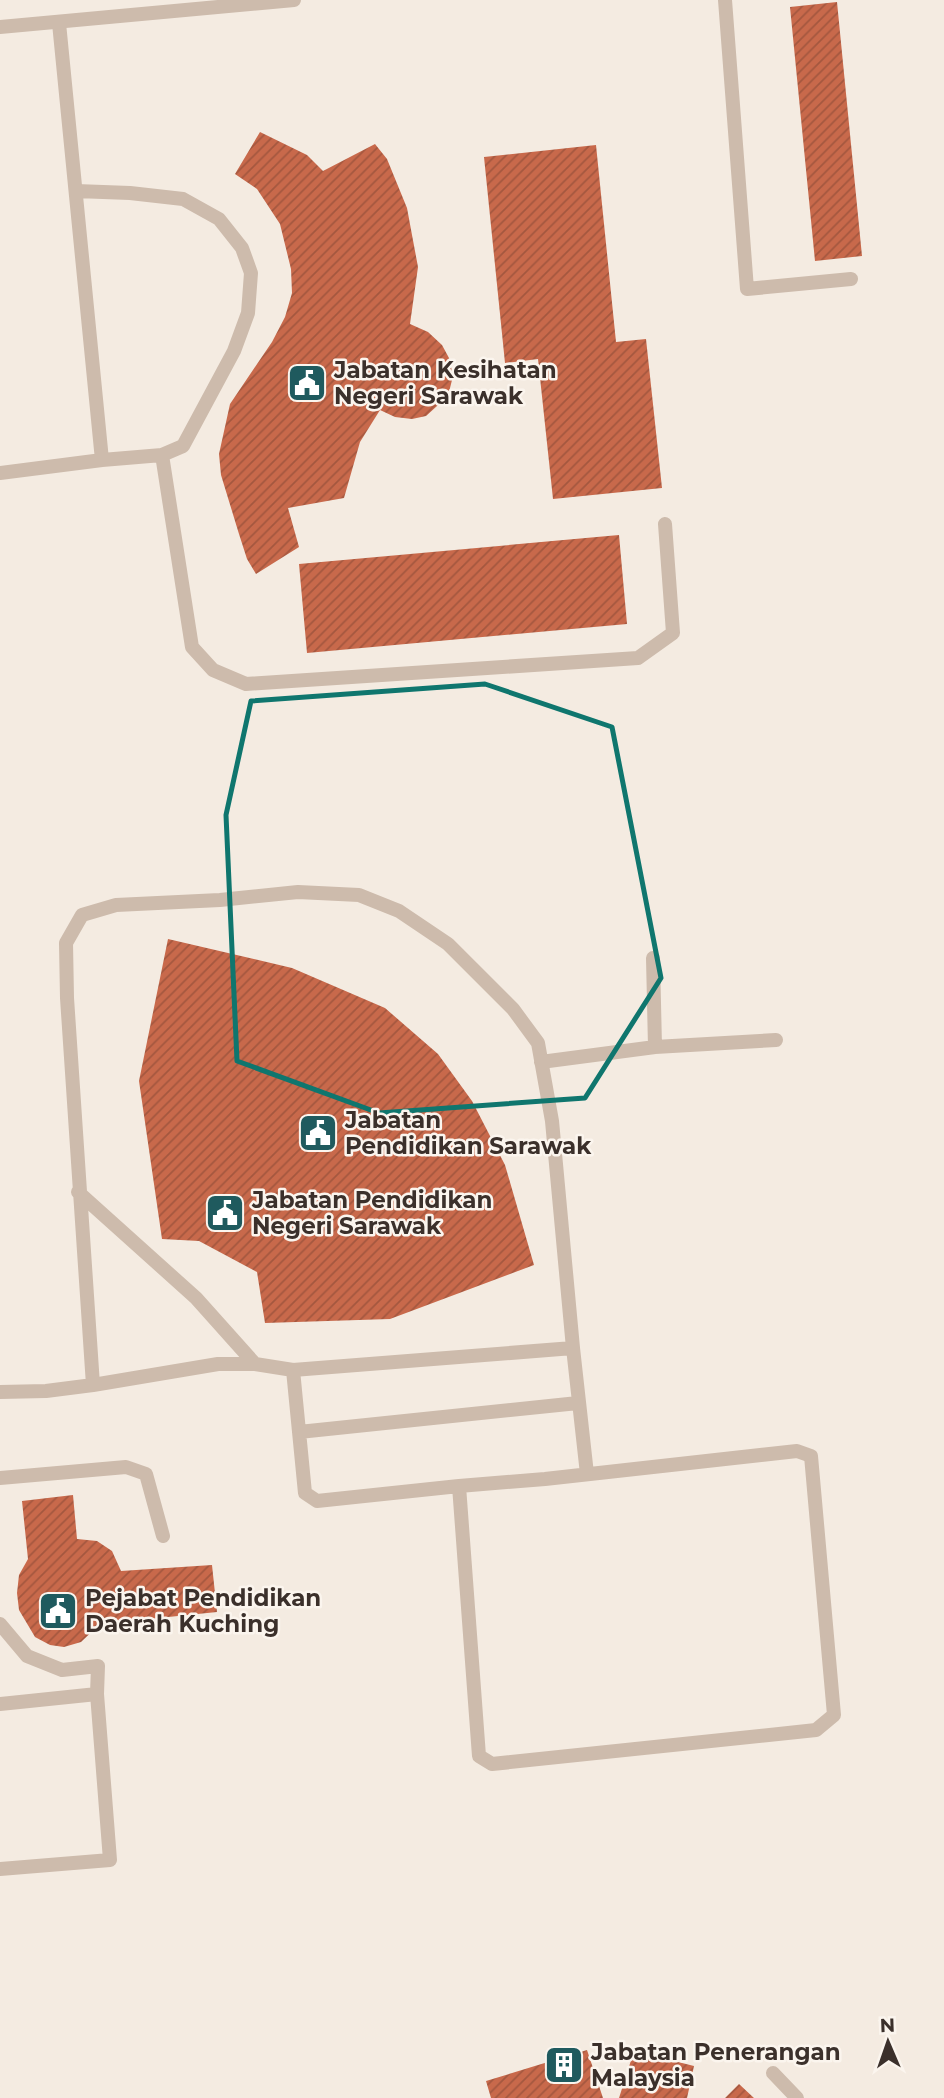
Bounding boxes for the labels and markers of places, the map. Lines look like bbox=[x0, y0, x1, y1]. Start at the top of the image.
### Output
place label: Jabatan Kesihatan Negeri Sarawak bbox=[333, 356, 557, 410]
public building icon: Jabatan Kesihatan Negeri Sarawak bbox=[286, 362, 328, 404]
place label: Jabatan Pendidikan Sarawak bbox=[344, 1106, 592, 1160]
public building icon: Jabatan Pendidikan Sarawak bbox=[297, 1112, 339, 1154]
place label: Jabatan Pendidikan Negeri Sarawak bbox=[251, 1186, 492, 1240]
public building icon: Jabatan Pendidikan Negeri Sarawak bbox=[204, 1192, 246, 1234]
place label: Pejabat Pendidikan Daerah Kuching bbox=[85, 1584, 321, 1638]
public building icon: Pejabat Pendidikan Daerah Kuching bbox=[37, 1590, 79, 1632]
place label: Jabatan Penerangan Malaysia bbox=[590, 2038, 841, 2092]
building icon: Jabatan Penerangan Malaysia bbox=[543, 2044, 585, 2086]

